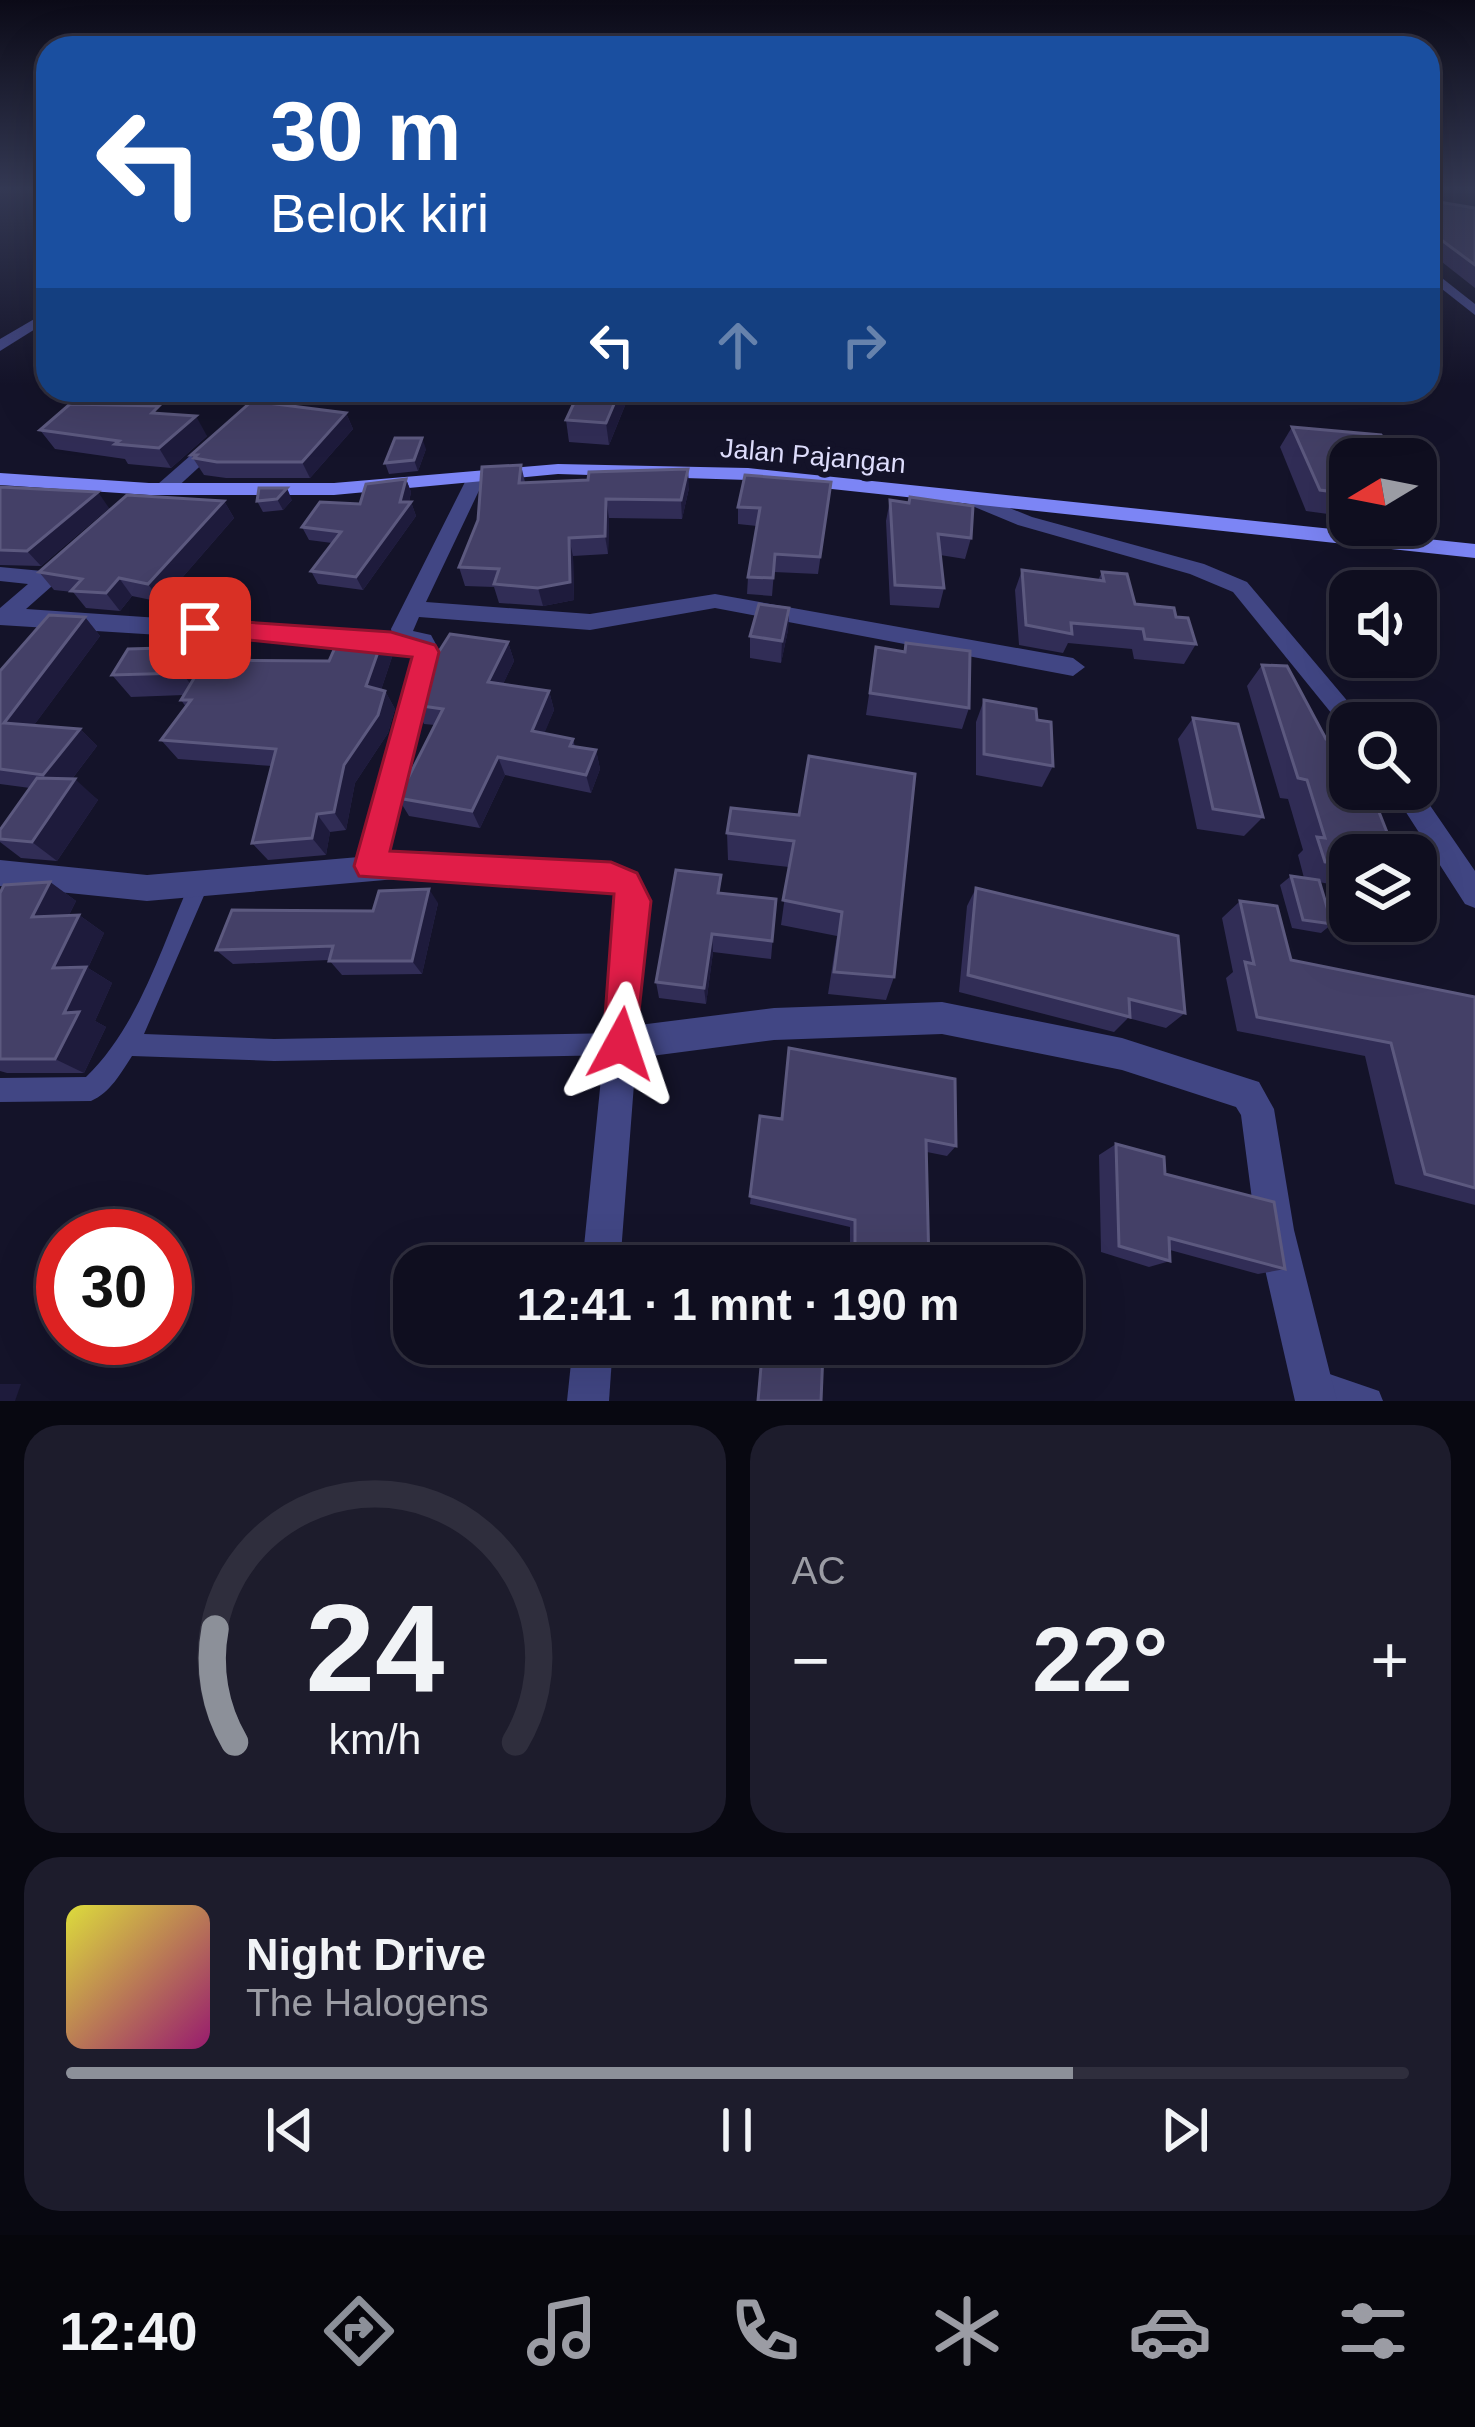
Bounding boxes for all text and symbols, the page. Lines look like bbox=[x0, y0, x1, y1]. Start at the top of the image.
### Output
icon: left bbox=[72, 84, 228, 240]
text: 30 m bbox=[270, 84, 461, 178]
text: Belok kiri bbox=[270, 183, 489, 243]
icon: left bbox=[579, 312, 645, 378]
icon: ahead bbox=[705, 312, 771, 378]
icon: right bbox=[831, 312, 897, 378]
street label: Jalan Pajangan bbox=[719, 433, 907, 479]
north arrow bbox=[1329, 438, 1437, 546]
map controls bbox=[1329, 438, 1437, 942]
button: sound bbox=[1329, 570, 1437, 678]
pin bbox=[149, 577, 251, 679]
icon: arrive bbox=[167, 595, 233, 661]
button: search bbox=[1329, 702, 1437, 810]
button: layers bbox=[1329, 834, 1437, 942]
position arrow bbox=[558, 981, 684, 1107]
speed limit sign: 30 bbox=[36, 1209, 192, 1365]
text: 12:41 · 1 mnt · 190 m bbox=[517, 1279, 959, 1330]
text: AC bbox=[792, 1549, 846, 1592]
text: 24 bbox=[305, 1578, 444, 1717]
text: 22° bbox=[1032, 1610, 1168, 1710]
text: − bbox=[792, 1623, 830, 1697]
text: + bbox=[1370, 1623, 1409, 1697]
text: km/h bbox=[328, 1715, 421, 1763]
text: Night Drive bbox=[246, 1929, 486, 1980]
text: The Halogens bbox=[246, 1981, 489, 2024]
icon: previous bbox=[257, 2097, 323, 2163]
icon: pause bbox=[704, 2097, 770, 2163]
icon: next bbox=[1152, 2097, 1218, 2163]
icon: directions bbox=[317, 2289, 401, 2373]
icon: music bbox=[520, 2289, 604, 2373]
icon: phone bbox=[723, 2289, 807, 2373]
icon: climate bbox=[925, 2289, 1009, 2373]
icon: car bbox=[1128, 2289, 1212, 2373]
icon: filters bbox=[1331, 2289, 1415, 2373]
text: 12:40 bbox=[59, 2301, 198, 2361]

